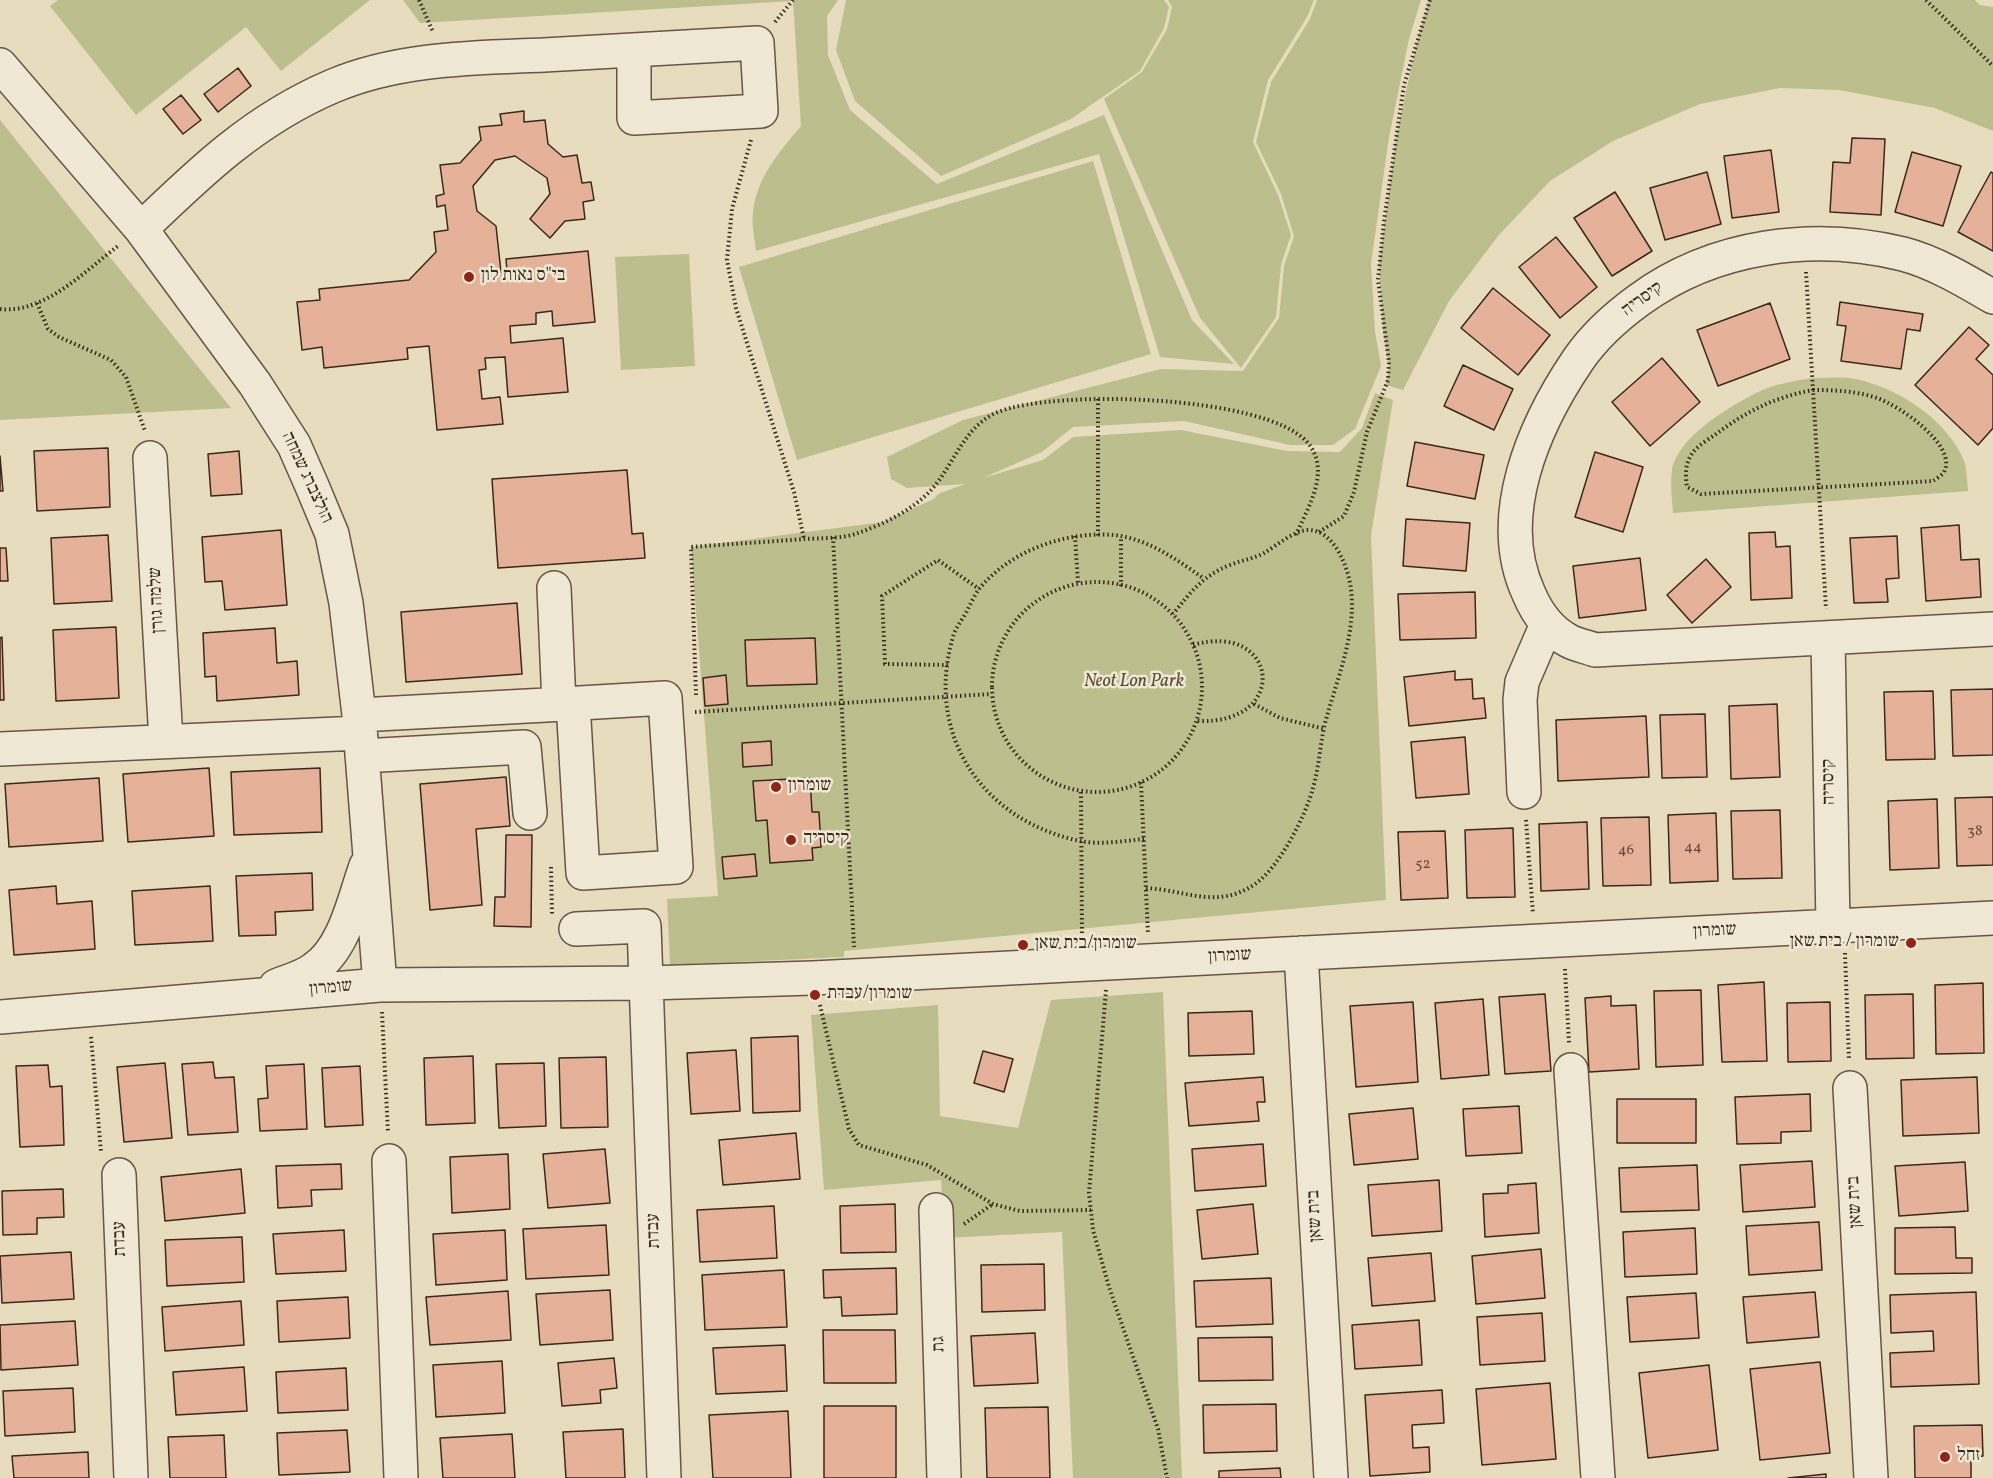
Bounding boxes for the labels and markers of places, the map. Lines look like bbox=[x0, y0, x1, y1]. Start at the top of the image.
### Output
place label: בי"ס נאות לון bbox=[481, 266, 565, 288]
marker: בי"ס נאות לון bbox=[462, 270, 476, 284]
place label: שומרון bbox=[788, 776, 831, 798]
marker: שומרון bbox=[769, 780, 783, 794]
place label: קיסריה bbox=[803, 829, 849, 851]
marker: קיסריה bbox=[784, 833, 798, 847]
place label: שומרון / בית שאן bbox=[1790, 932, 1899, 954]
place label: שומרון/בית שאן bbox=[1035, 934, 1137, 956]
marker: שומרון / בית שאן bbox=[1904, 936, 1918, 950]
marker: שומרון/בית שאן bbox=[1016, 938, 1030, 952]
place label: שומרון/עבדת bbox=[827, 984, 912, 1006]
marker: שומרון/עבדת bbox=[808, 988, 822, 1002]
place label: זחל bbox=[1957, 1446, 1980, 1468]
marker: זחל bbox=[1938, 1450, 1952, 1464]

